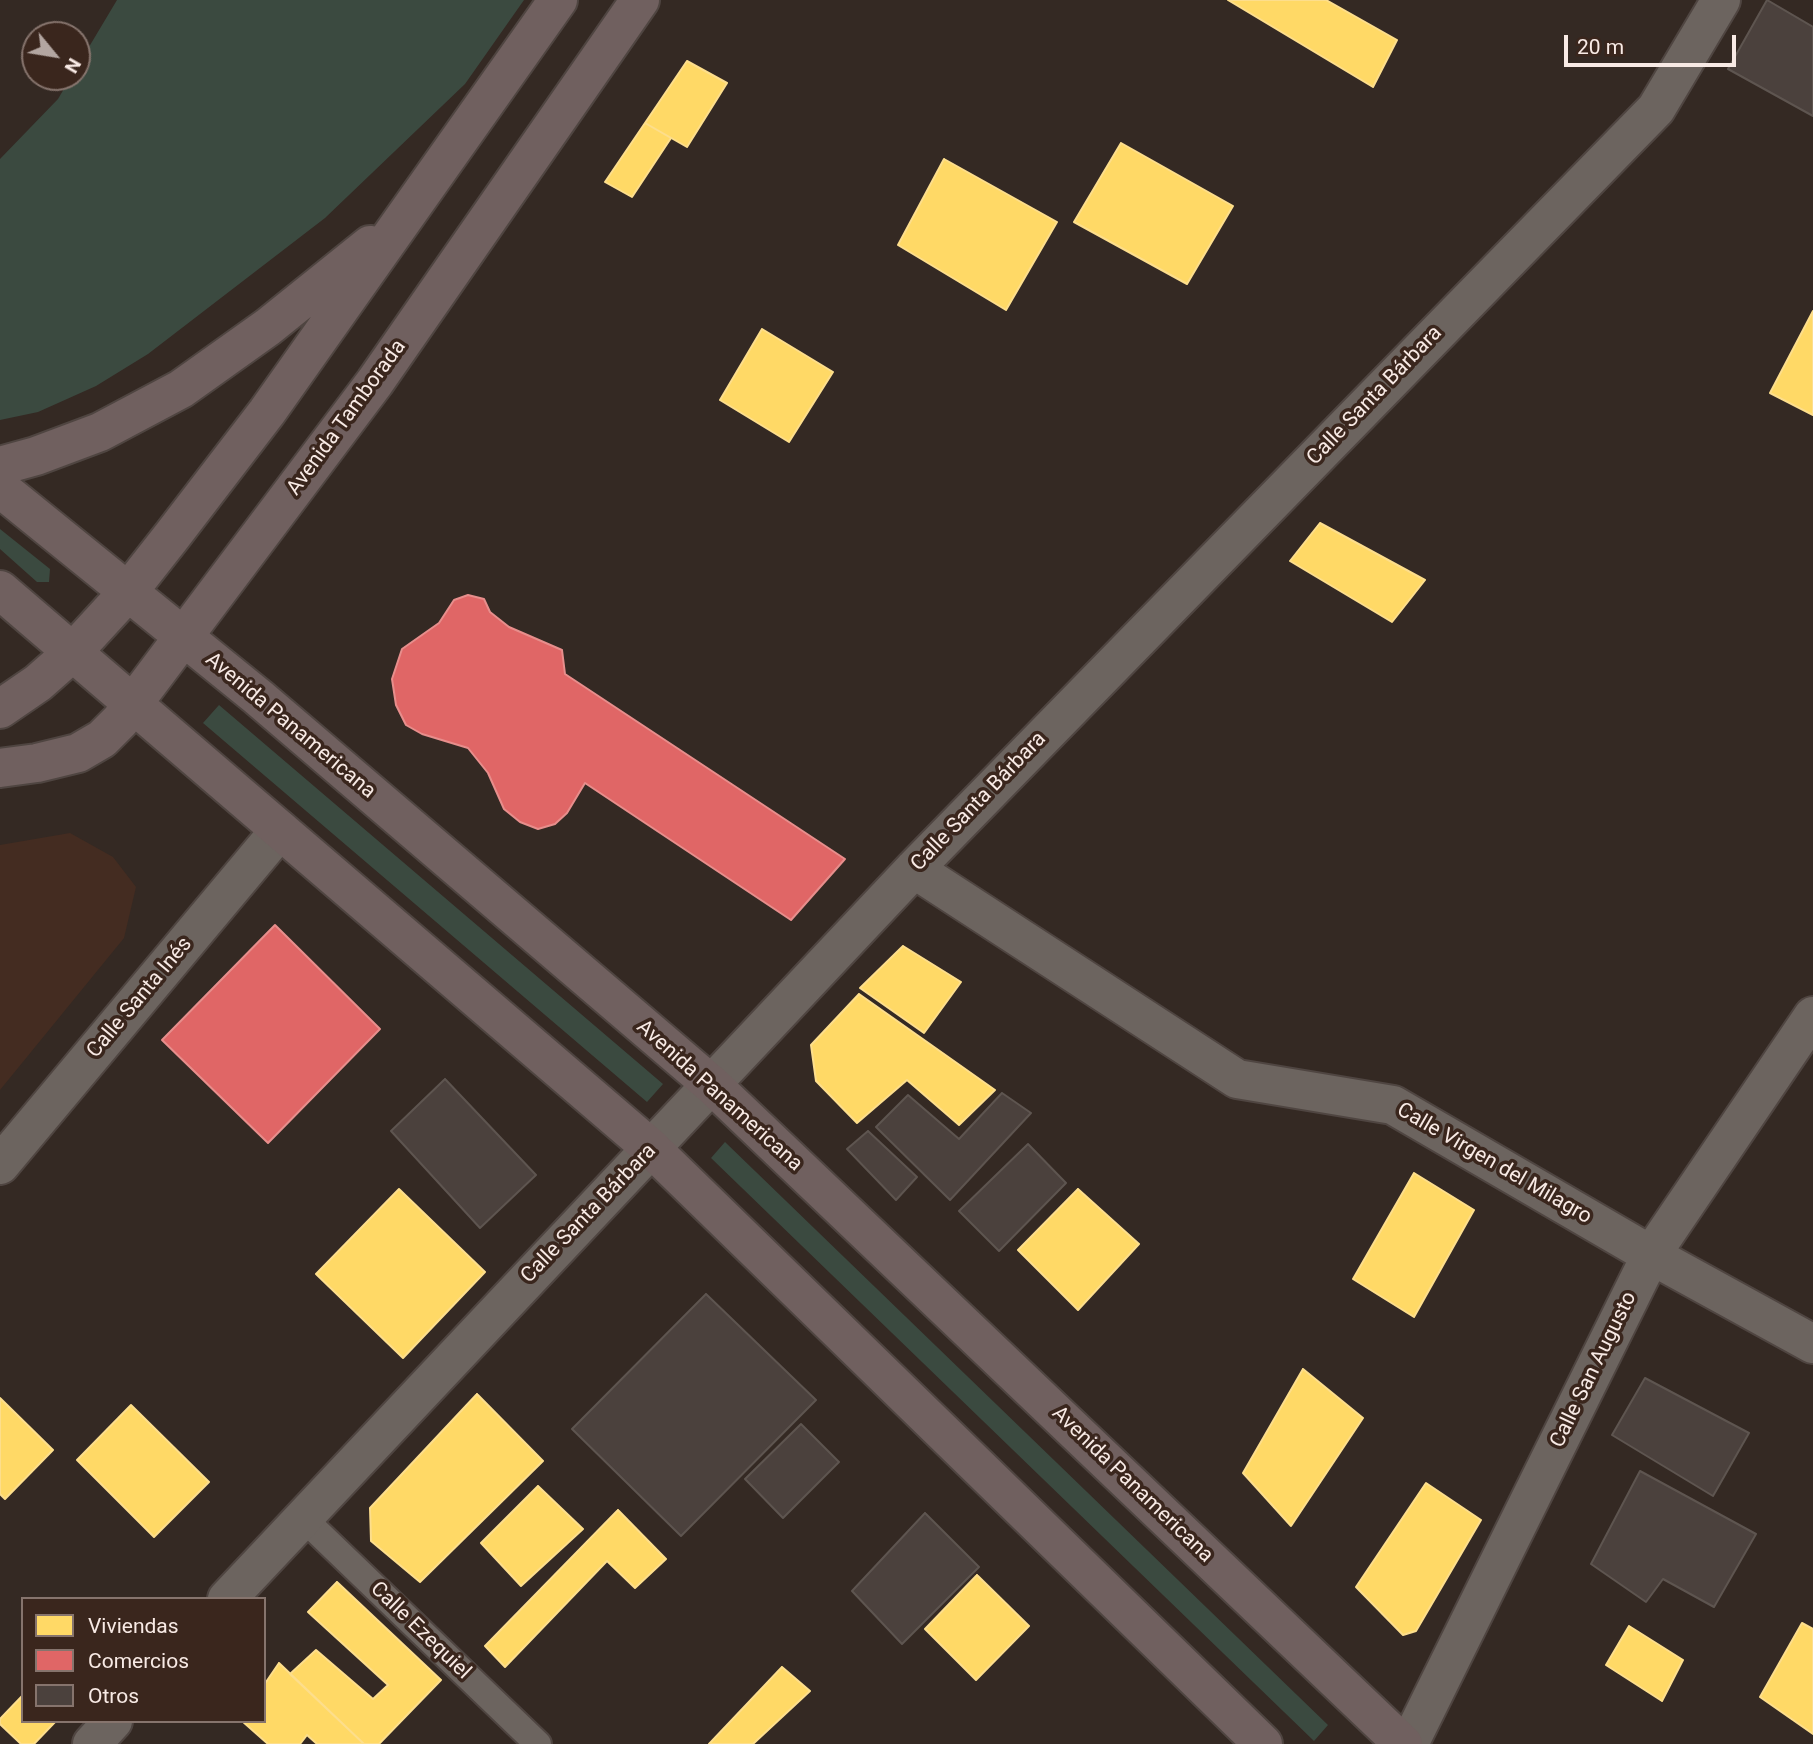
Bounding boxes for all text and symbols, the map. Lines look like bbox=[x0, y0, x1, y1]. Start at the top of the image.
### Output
north arrow bbox=[21, 21, 91, 91]
scale bar bbox=[1568, 21, 1740, 65]
text: 20 m bbox=[1577, 35, 1624, 59]
text: N bbox=[60, 54, 86, 77]
street label: Calle Santa Bárbara bbox=[1302, 321, 1448, 471]
street label: Avenida Tamborada bbox=[282, 335, 412, 501]
street label: Avenida Panamericana bbox=[200, 647, 380, 805]
street label: Calle Santa Bárbara bbox=[906, 727, 1052, 877]
street label: Calle Santa Inés bbox=[82, 932, 198, 1064]
street label: Avenida Panamericana bbox=[631, 1015, 807, 1177]
street label: Calle Virgen del Milagro bbox=[1392, 1098, 1596, 1230]
street label: Calle Santa Bárbara bbox=[516, 1139, 662, 1289]
street label: Calle San Augusto bbox=[1545, 1288, 1643, 1452]
street label: Avenida Panamericana bbox=[1046, 1401, 1218, 1569]
street label: Calle Ezequiel bbox=[365, 1577, 475, 1685]
legend bbox=[21, 1597, 266, 1723]
text: Viviendas bbox=[88, 1614, 179, 1638]
text: Comercios bbox=[88, 1649, 189, 1673]
text: Otros bbox=[88, 1684, 139, 1708]

